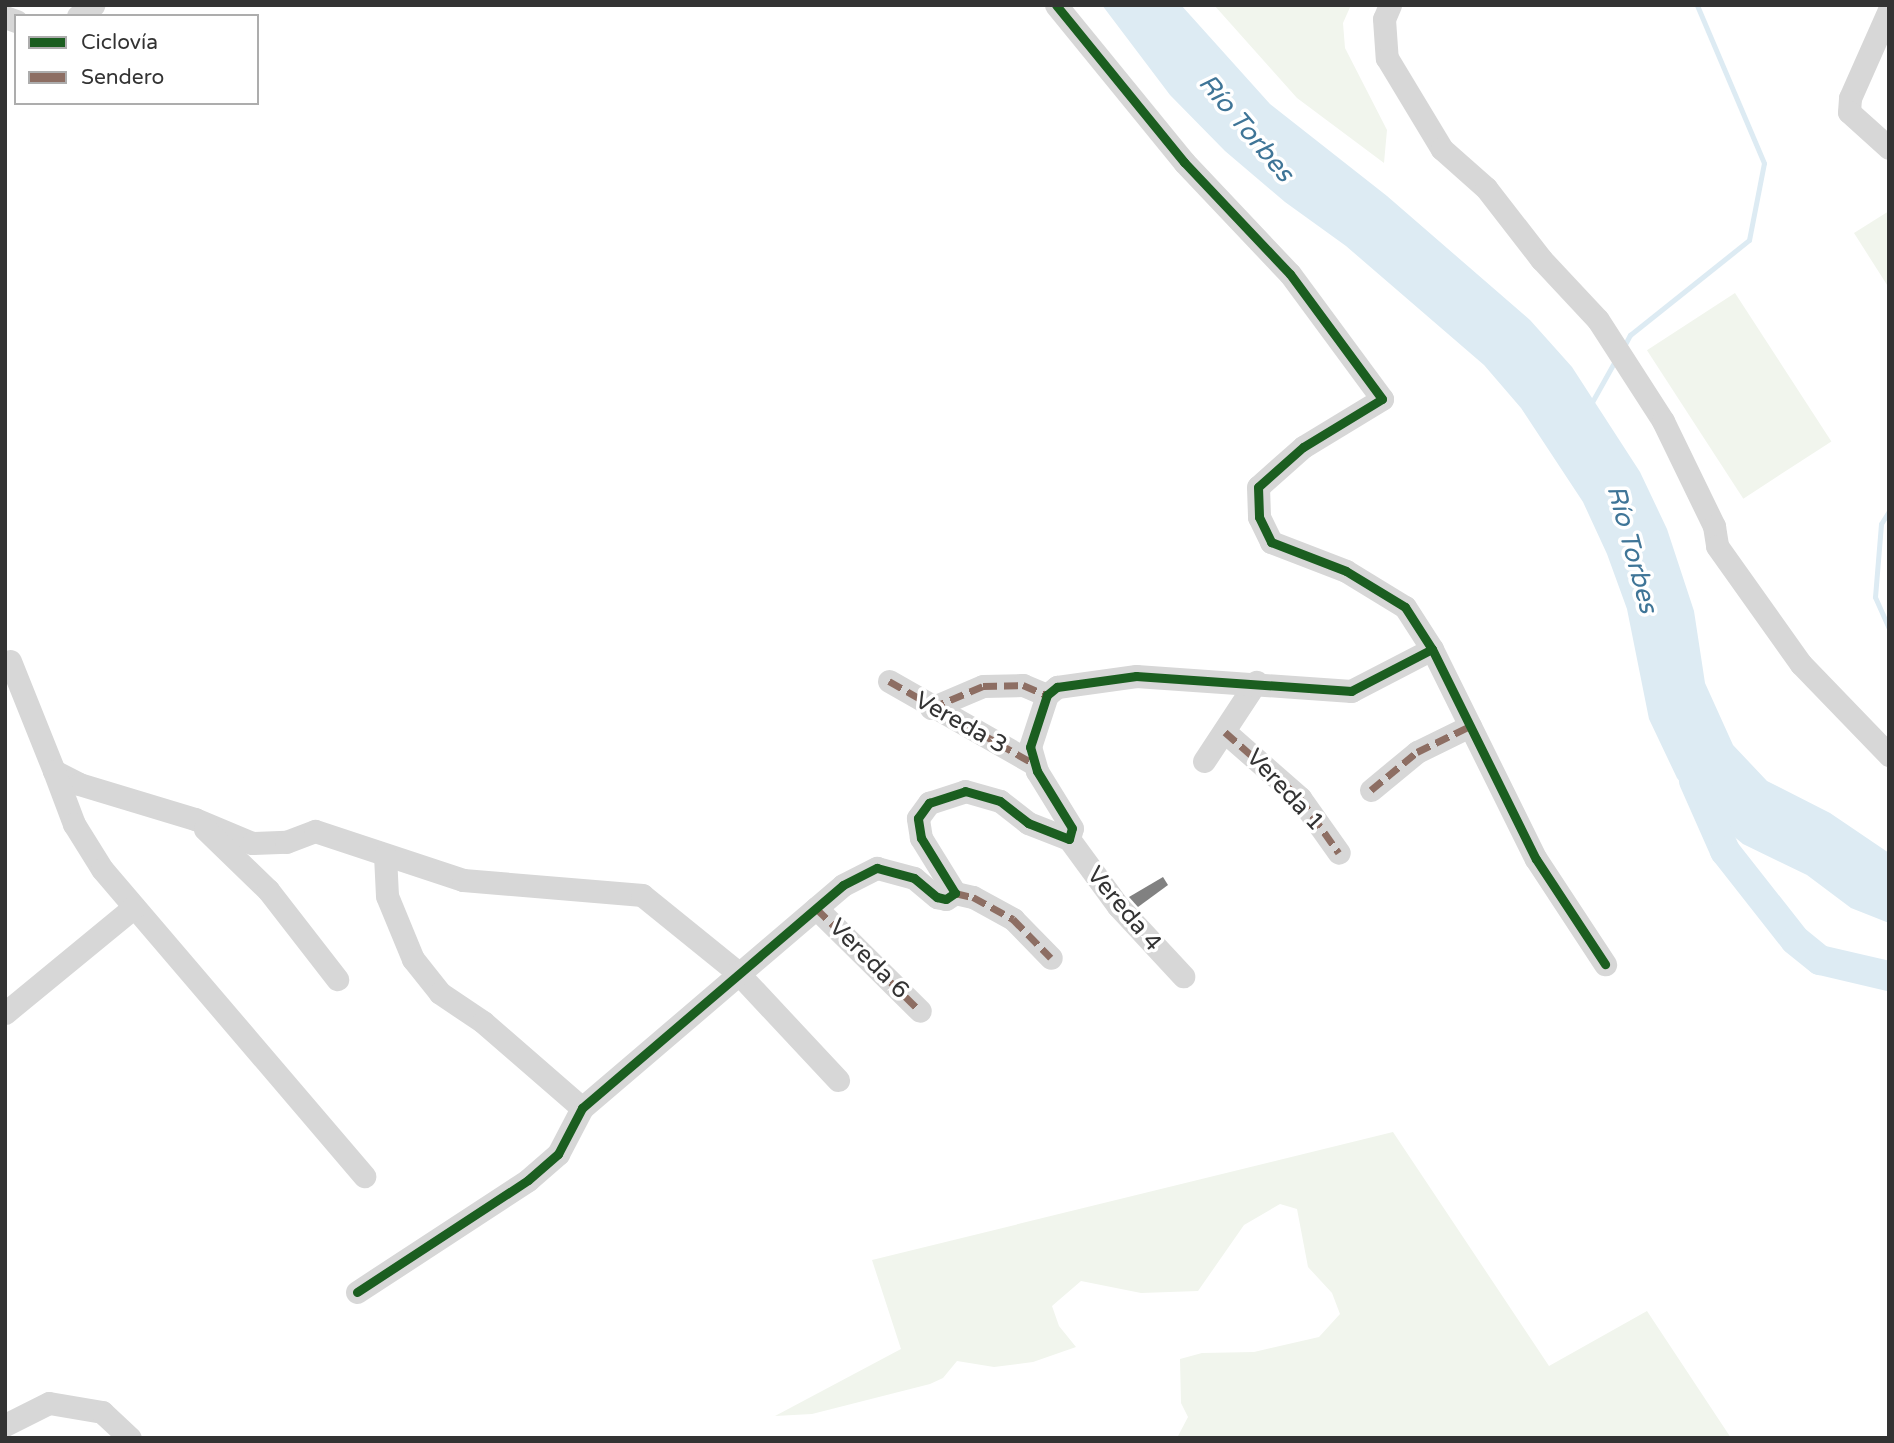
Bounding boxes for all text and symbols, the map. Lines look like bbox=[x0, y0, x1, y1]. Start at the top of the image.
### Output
legend bbox=[14, 14, 259, 105]
text: Ciclovía bbox=[81, 30, 158, 55]
text: Sendero bbox=[81, 65, 164, 90]
water label: Río Torbes bbox=[1192, 68, 1300, 188]
water label: Río Torbes bbox=[1600, 482, 1664, 616]
street label: Vereda 3 bbox=[910, 686, 1012, 760]
street label: Vereda 1 bbox=[1240, 743, 1330, 837]
street label: Vereda 4 bbox=[1080, 861, 1168, 957]
street label: Vereda 6 bbox=[823, 913, 915, 1005]

